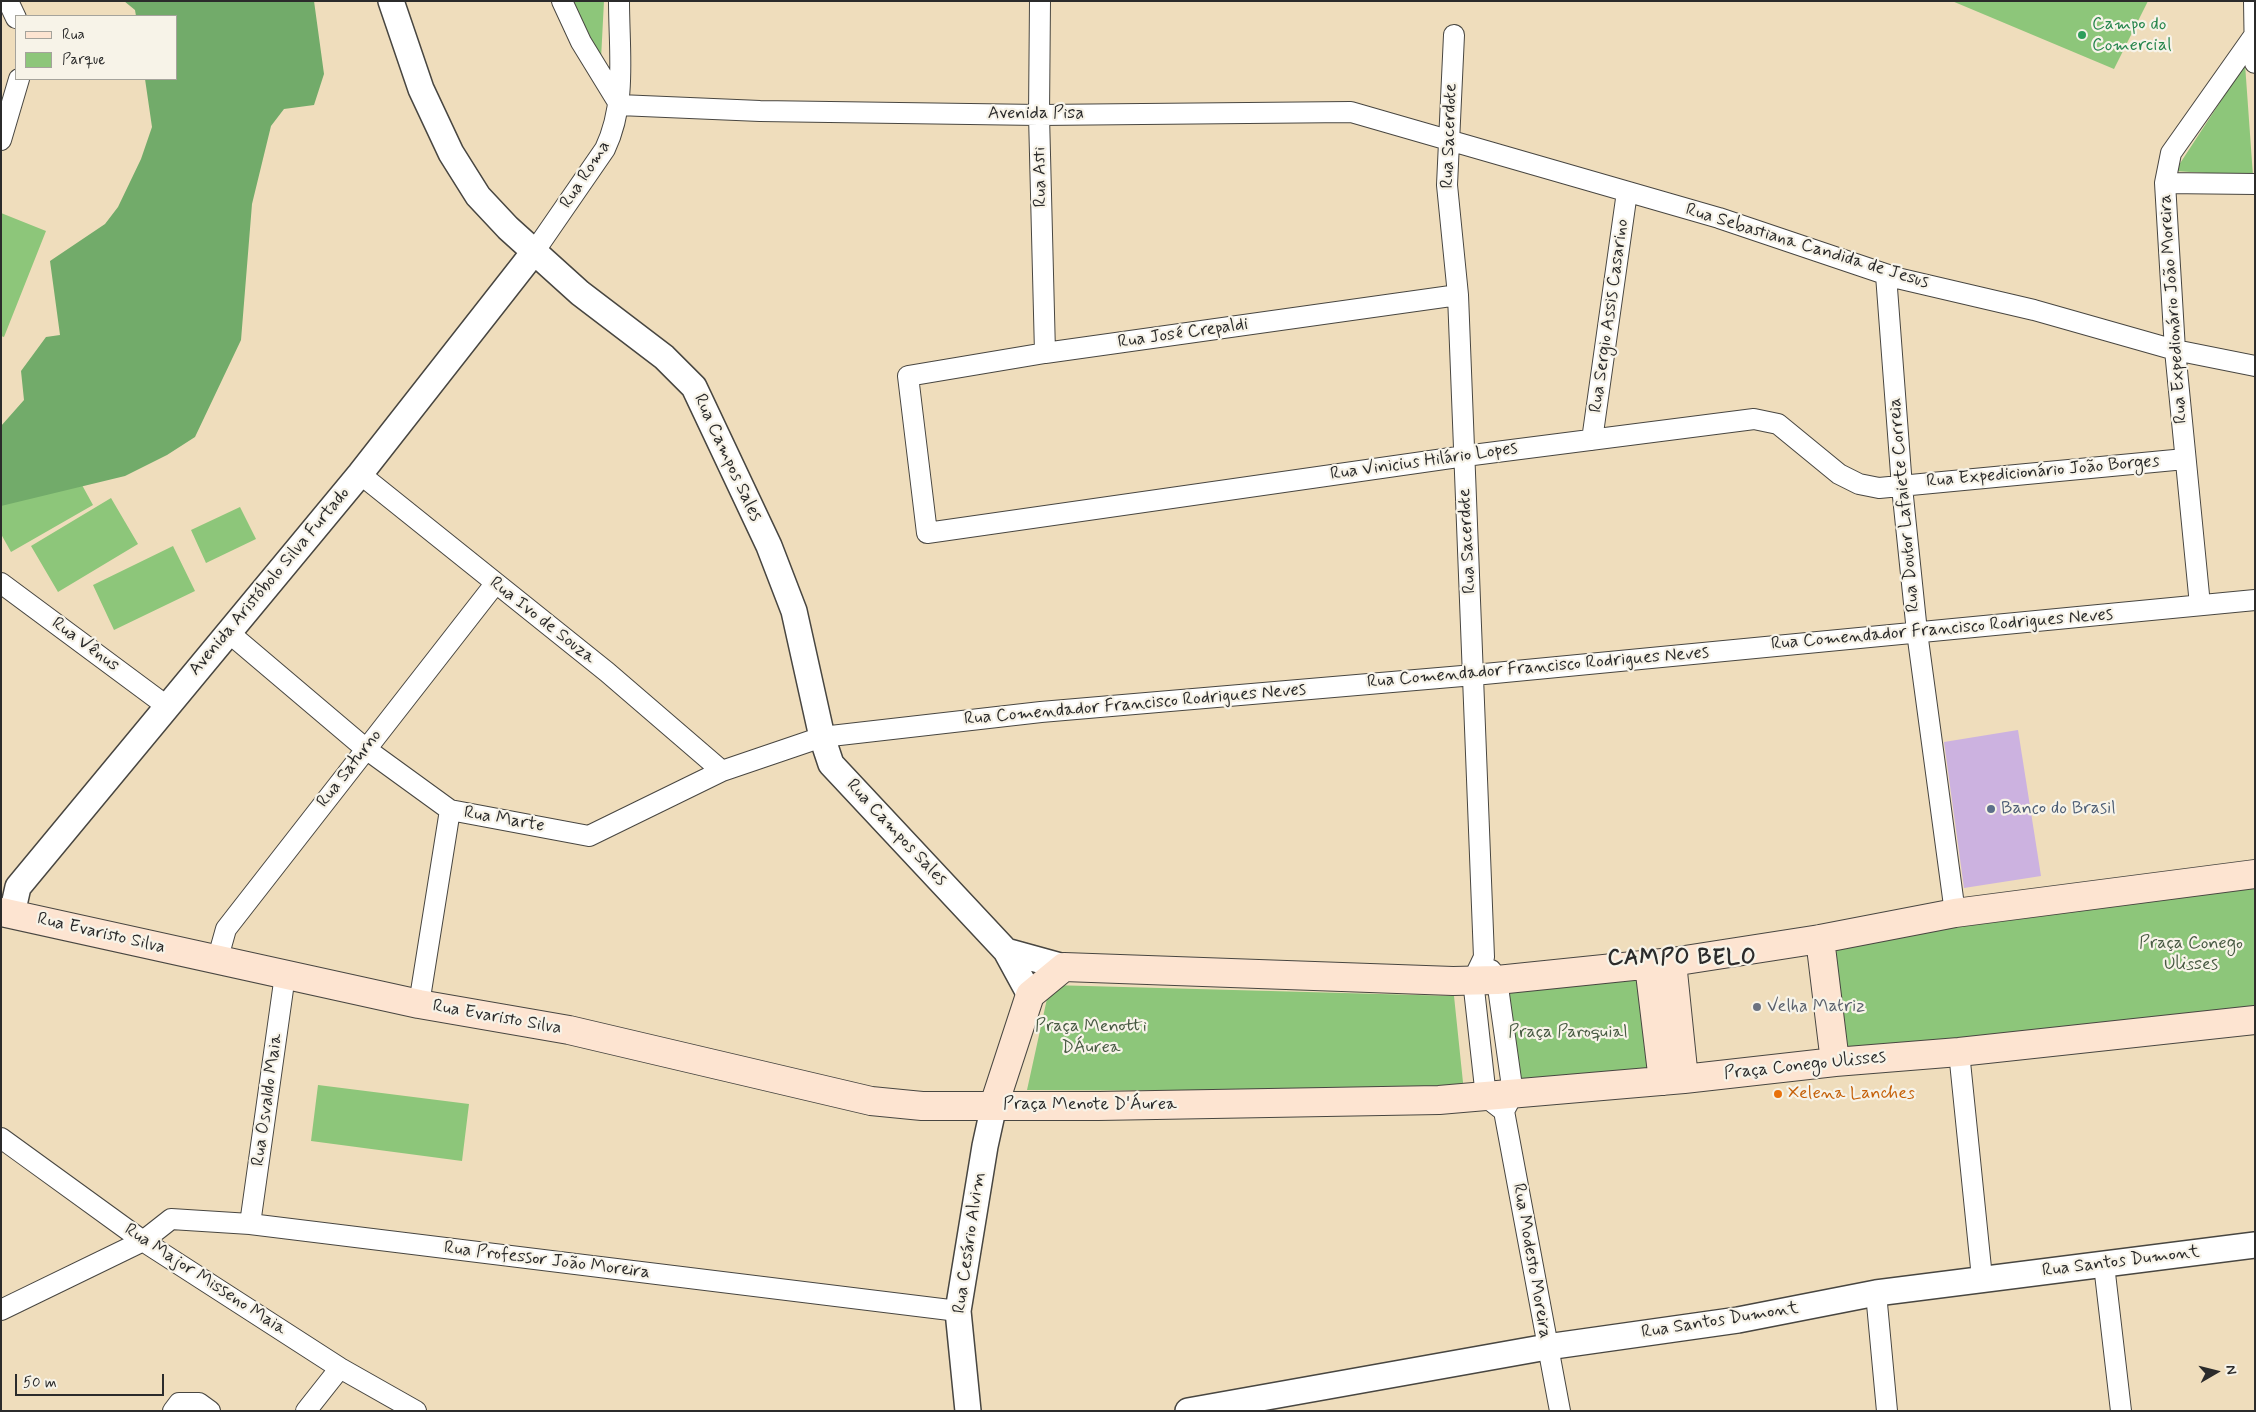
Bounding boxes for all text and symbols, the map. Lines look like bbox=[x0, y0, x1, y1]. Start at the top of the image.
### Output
place label: Campo do Comercial bbox=[2092, 14, 2172, 56]
legend bbox=[15, 15, 178, 80]
text: Rua bbox=[62, 25, 85, 45]
marker: Campo do Comercial bbox=[2076, 29, 2088, 41]
text: Parque bbox=[62, 50, 105, 70]
street label: Rua Sacerdote bbox=[1437, 83, 1463, 189]
street label: Avenida Pisa bbox=[988, 103, 1084, 125]
street label: Rua Roma bbox=[556, 137, 616, 213]
street label: Rua Asti bbox=[1030, 147, 1052, 207]
street label: Rua Expedionário João Moreira bbox=[2155, 193, 2193, 425]
street label: Rua Sebastiana Candida de Jesus bbox=[1683, 200, 1931, 294]
street label: Rua Sergio Assis Casarino bbox=[1586, 218, 1634, 414]
street label: Rua José Crepaldi bbox=[1117, 314, 1249, 354]
street label: Rua Campos Sales bbox=[688, 391, 766, 525]
street label: Rua Doutor Lafaiete Correia bbox=[1885, 397, 1925, 613]
street label: Rua Vinicius Hilário Lopes bbox=[1329, 438, 1519, 486]
street label: Rua Expedicionário João Borges bbox=[1926, 451, 2160, 493]
street label: Avenida Aristóbolo Silva Furtado bbox=[185, 484, 355, 680]
street label: Rua Sacerdote bbox=[1454, 488, 1482, 594]
street label: Rua Ivo de Souza bbox=[485, 573, 599, 669]
street label: Rua Comendador Francisco Rodrigues Neves bbox=[1770, 604, 2114, 656]
street label: Rua Vênus bbox=[47, 613, 123, 677]
street label: Rua Comendador Francisco Rodrigues Neves bbox=[1366, 642, 1710, 694]
street label: Rua Comendador Francisco Rodrigues Neves bbox=[963, 679, 1307, 731]
street label: Rua Saturno bbox=[313, 726, 387, 812]
street label: Rua Campos Sales bbox=[841, 775, 951, 891]
place label: Banco do Brasil bbox=[2001, 798, 2116, 820]
street label: Rua Marte bbox=[462, 802, 546, 838]
marker: Banco do Brasil bbox=[1985, 803, 1997, 815]
street label: Rua Evaristo Silva bbox=[35, 909, 167, 959]
park label: Praça Conego Ulisses bbox=[2139, 933, 2243, 976]
district label: CAMPO BELO bbox=[1607, 946, 1757, 972]
street label: Rua Evaristo Silva bbox=[431, 996, 563, 1040]
place label: Velha Matriz bbox=[1767, 996, 1865, 1018]
marker: Velha Matriz bbox=[1751, 1001, 1763, 1013]
park label: Praça Menotti DÁurea bbox=[1035, 1016, 1147, 1058]
park label: Praça Paroquial bbox=[1508, 1022, 1628, 1044]
street label: Rua Osvaldo Maia bbox=[248, 1032, 288, 1168]
street label: Praça Conego Ulisses bbox=[1723, 1047, 1887, 1085]
place label: Xelena Lanches bbox=[1788, 1083, 1915, 1105]
marker: Xelena Lanches bbox=[1772, 1088, 1784, 1100]
street label: Praça Menote D'Áurea bbox=[1003, 1094, 1177, 1116]
street label: Rua Cesário Alvim bbox=[949, 1171, 991, 1315]
street label: Rua Modesto Moreira bbox=[1507, 1182, 1555, 1340]
street label: Rua Major Misseno Maia bbox=[120, 1219, 290, 1341]
street label: Rua Professor João Moreira bbox=[443, 1238, 651, 1284]
street label: Rua Santos Dumont bbox=[2041, 1242, 2201, 1282]
street label: Rua Santos Dumont bbox=[1640, 1298, 1800, 1344]
north arrow bbox=[2191, 1347, 2241, 1397]
scale bar bbox=[18, 1364, 166, 1396]
text: N bbox=[2221, 1364, 2240, 1376]
text: 50 m bbox=[23, 1373, 57, 1393]

